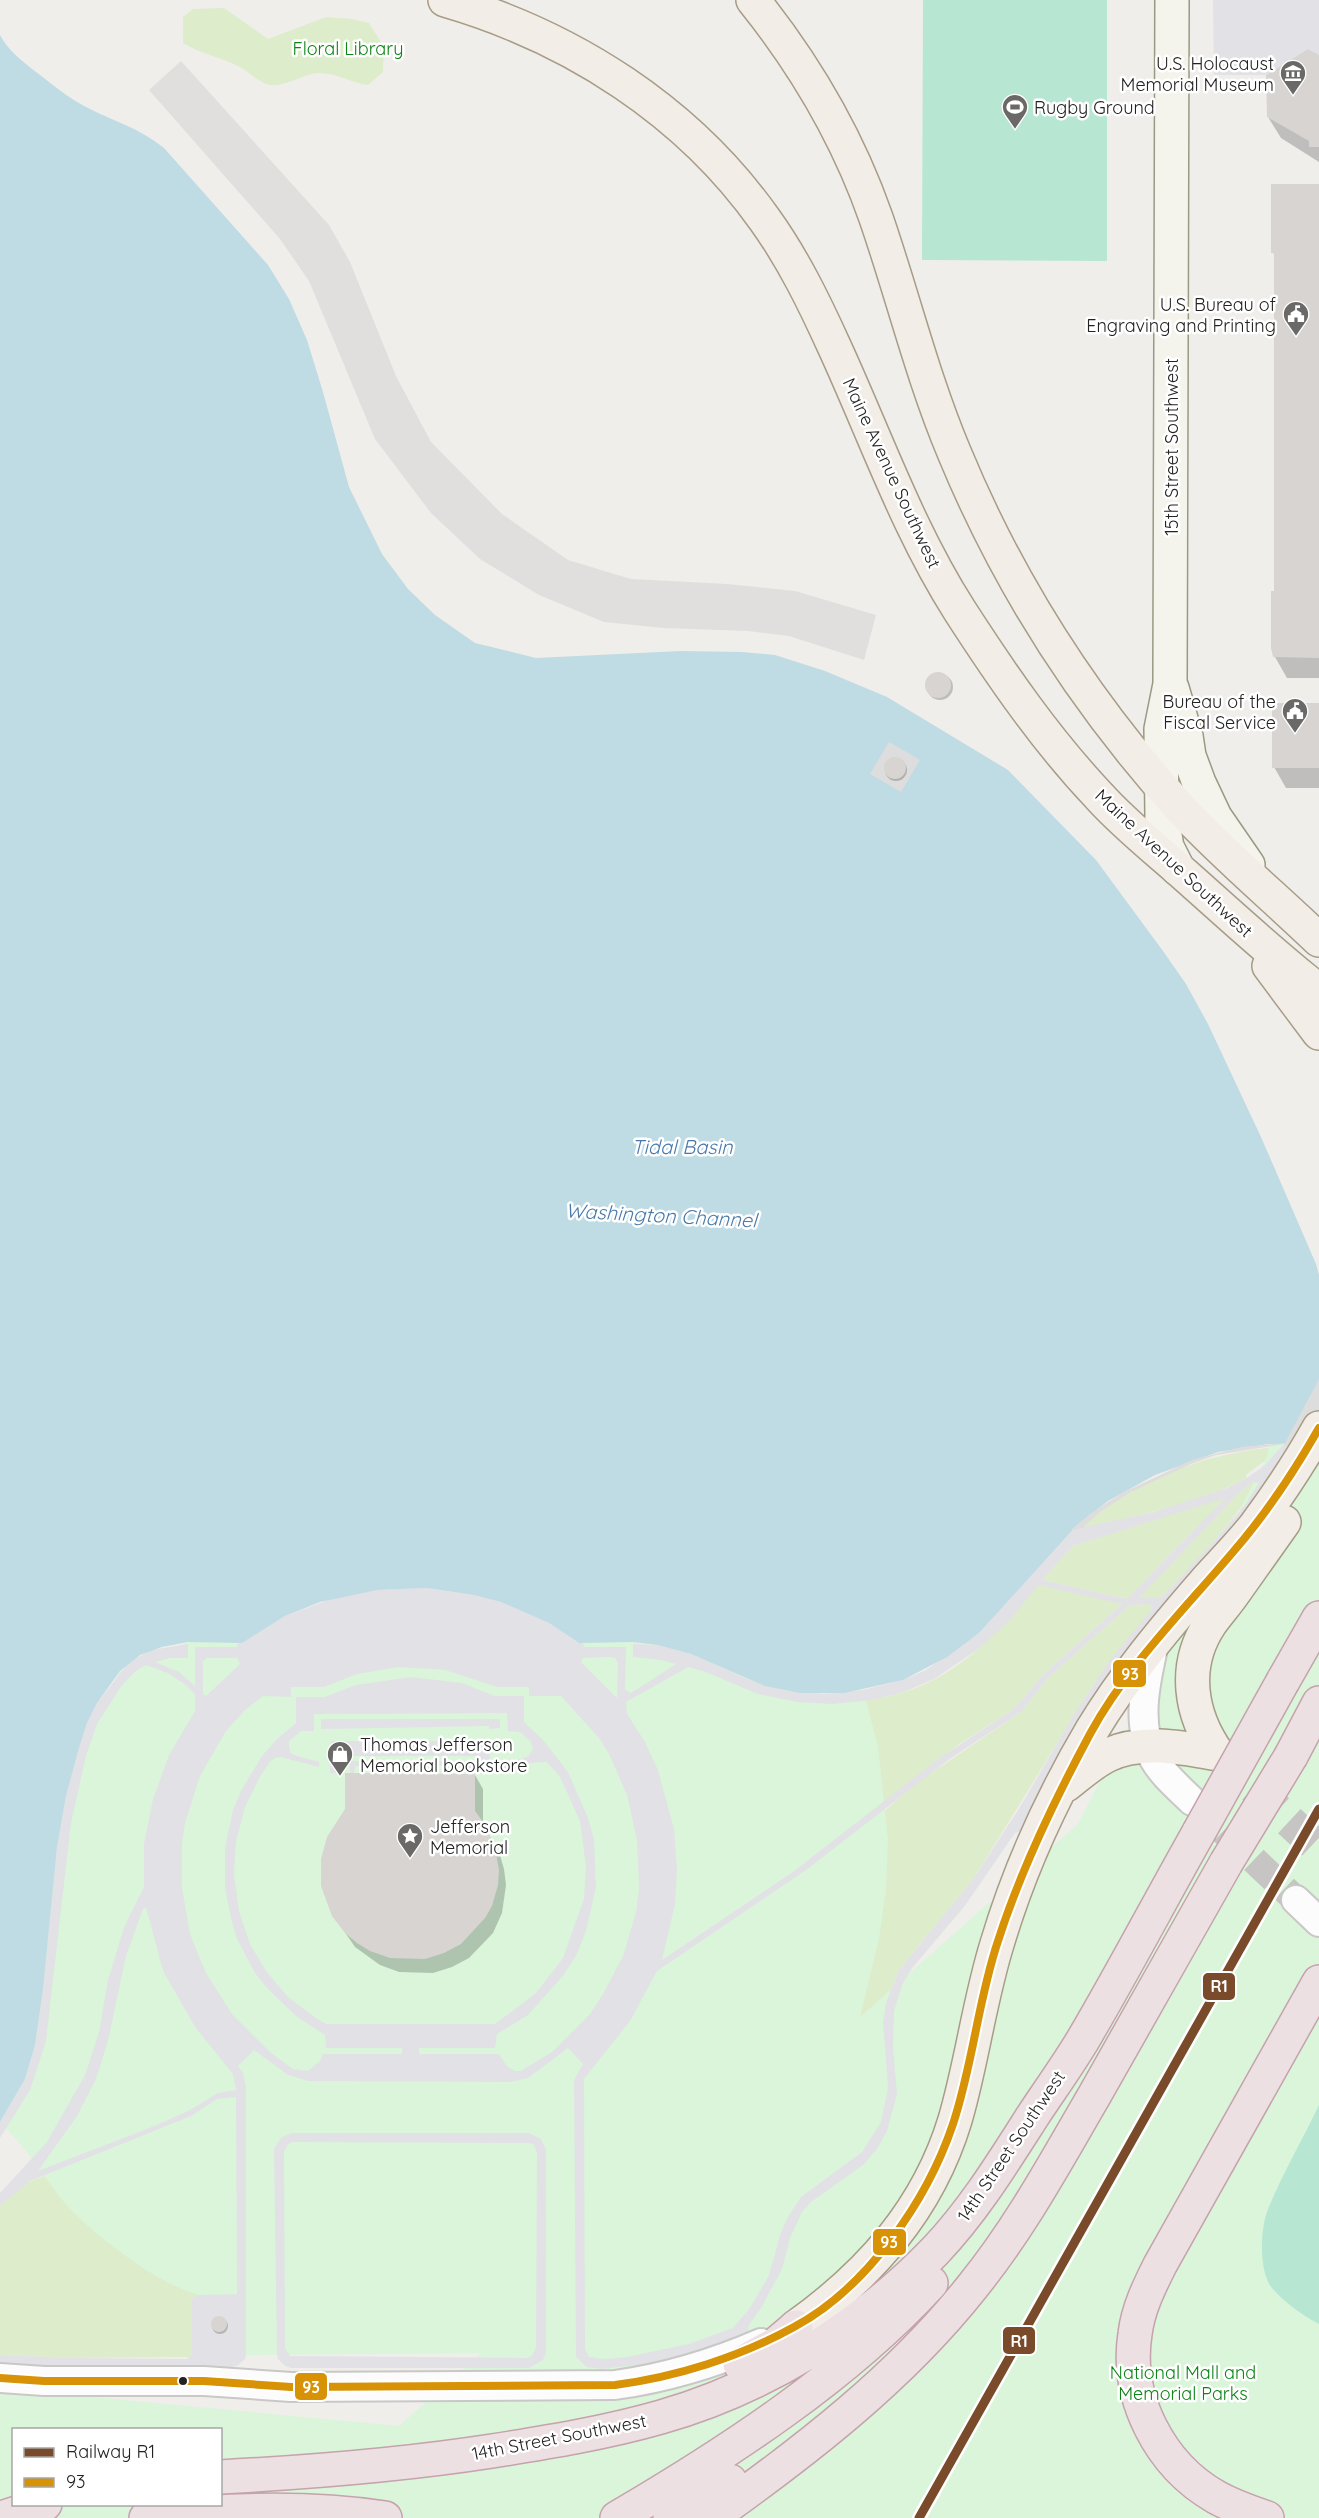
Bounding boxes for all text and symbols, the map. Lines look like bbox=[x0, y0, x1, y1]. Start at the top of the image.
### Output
park label: Floral Library bbox=[293, 37, 403, 60]
place label: U.S. Holocaust Memorial Museum bbox=[1121, 52, 1274, 96]
museum icon: U.S. Holocaust Memorial Museum bbox=[1278, 58, 1308, 96]
sports icon: Rugby Ground bbox=[1000, 92, 1030, 130]
place label: Rugby Ground bbox=[1034, 96, 1155, 119]
place label: U.S. Bureau of Engraving and Printing bbox=[1086, 293, 1277, 337]
public building icon: U.S. Bureau of Engraving and Printing bbox=[1281, 299, 1311, 337]
street label: 15th Street Southwest bbox=[1160, 358, 1183, 536]
street label: Maine Avenue Southwest bbox=[838, 374, 946, 572]
place label: Bureau of the Fiscal Service bbox=[1163, 690, 1276, 734]
public building icon: Bureau of the Fiscal Service bbox=[1280, 696, 1310, 734]
street label: Maine Avenue Southwest bbox=[1090, 784, 1258, 942]
water label: Tidal Basin bbox=[631, 1134, 733, 1159]
water label: Washington Channel bbox=[565, 1198, 760, 1233]
line badge: 93 bbox=[1112, 1659, 1147, 1688]
text: 93 bbox=[1121, 1664, 1139, 1684]
place label: Thomas Jefferson Memorial bookstore bbox=[360, 1733, 527, 1777]
shop icon: Thomas Jefferson Memorial bookstore bbox=[325, 1739, 355, 1777]
place label: Jefferson Memorial bbox=[430, 1815, 510, 1859]
place icon: Jefferson Memorial bbox=[395, 1821, 425, 1859]
line badge: R1 bbox=[1202, 1972, 1236, 2001]
text: R1 bbox=[1210, 1976, 1228, 1996]
street label: 14th Street Southwest bbox=[952, 2066, 1070, 2226]
line badge: 93 bbox=[872, 2228, 907, 2256]
text: 93 bbox=[880, 2232, 898, 2252]
line badge: R1 bbox=[1002, 2326, 1036, 2355]
text: R1 bbox=[1010, 2331, 1028, 2351]
park label: National Mall and Memorial Parks bbox=[1110, 2361, 1256, 2405]
line badge: 93 bbox=[294, 2372, 328, 2401]
unlabelled marker bbox=[177, 2375, 189, 2387]
text: 93 bbox=[302, 2377, 320, 2397]
street label: 14th Street Southwest bbox=[470, 2409, 648, 2465]
legend bbox=[12, 2428, 222, 2506]
text: Railway R1 bbox=[66, 2440, 155, 2463]
text: 93 bbox=[66, 2470, 85, 2493]

